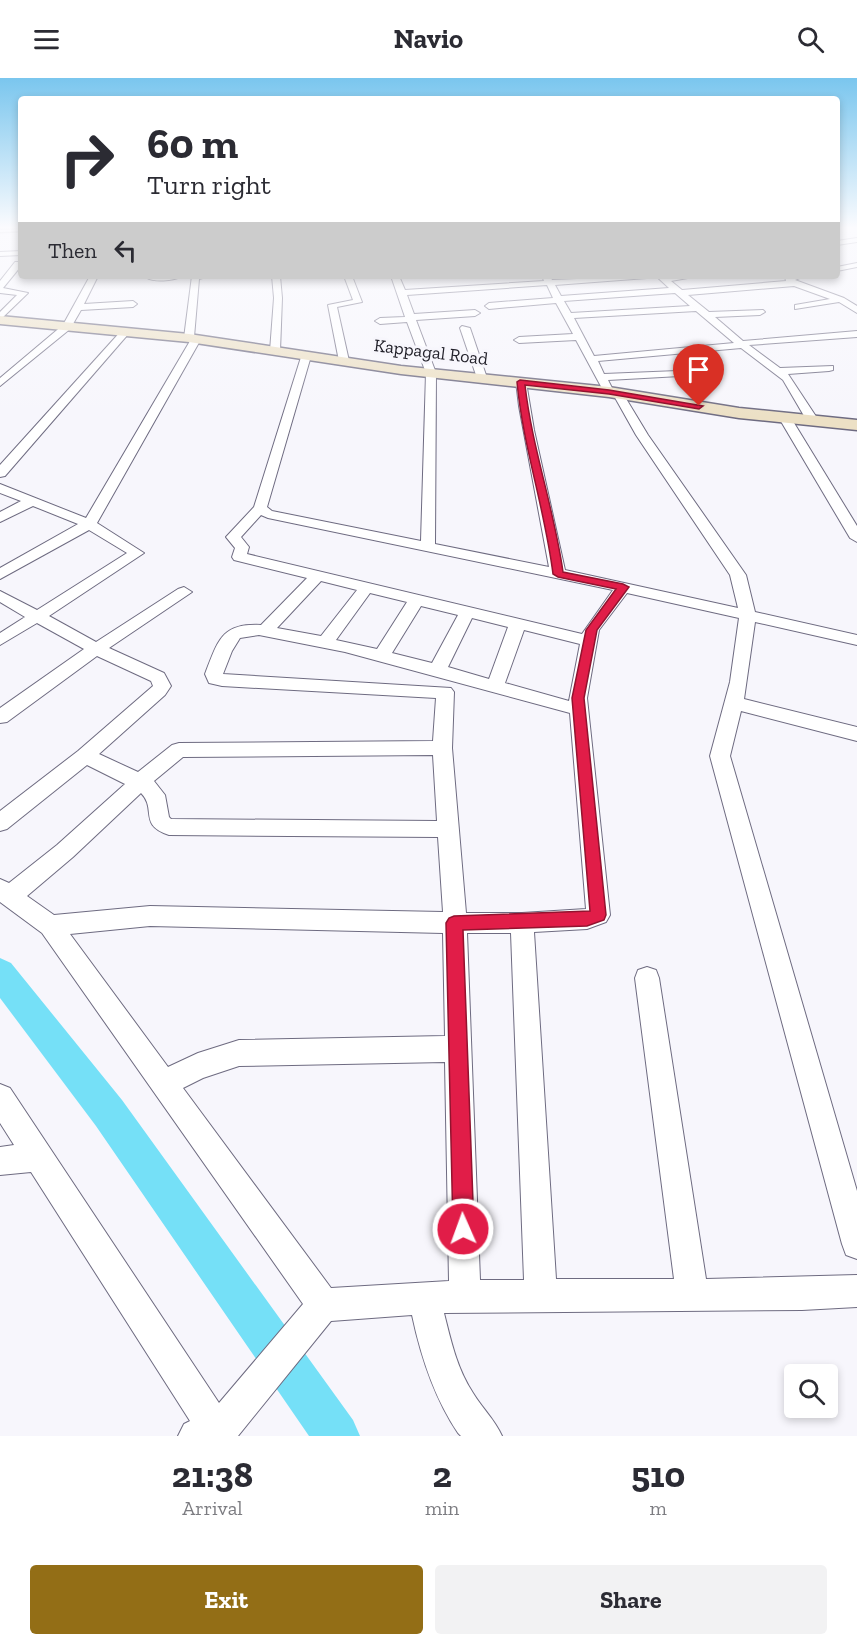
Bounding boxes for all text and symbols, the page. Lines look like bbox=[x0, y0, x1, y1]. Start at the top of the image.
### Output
icon: menu bbox=[30, 23, 63, 56]
text: Navio bbox=[394, 23, 463, 55]
icon: search bbox=[794, 23, 827, 56]
text: 60 m bbox=[147, 118, 238, 169]
icon: right bbox=[48, 120, 126, 198]
text: Turn right bbox=[147, 169, 271, 201]
icon: left bbox=[109, 234, 142, 267]
text: Then bbox=[48, 237, 97, 264]
street label: Kappagal Road bbox=[373, 334, 489, 370]
pin bbox=[673, 344, 724, 406]
icon: arrive bbox=[682, 353, 715, 386]
position arrow bbox=[431, 1197, 495, 1261]
map controls bbox=[784, 1364, 838, 1418]
button: search bbox=[784, 1364, 838, 1418]
text: 21:38 bbox=[172, 1453, 253, 1496]
text: 2 bbox=[432, 1453, 452, 1496]
text: 510 bbox=[631, 1453, 685, 1496]
text: Arrival bbox=[182, 1496, 243, 1520]
text: min bbox=[425, 1496, 459, 1520]
text: m bbox=[650, 1496, 667, 1520]
button: Exit bbox=[30, 1565, 423, 1634]
button: Share bbox=[435, 1565, 827, 1634]

